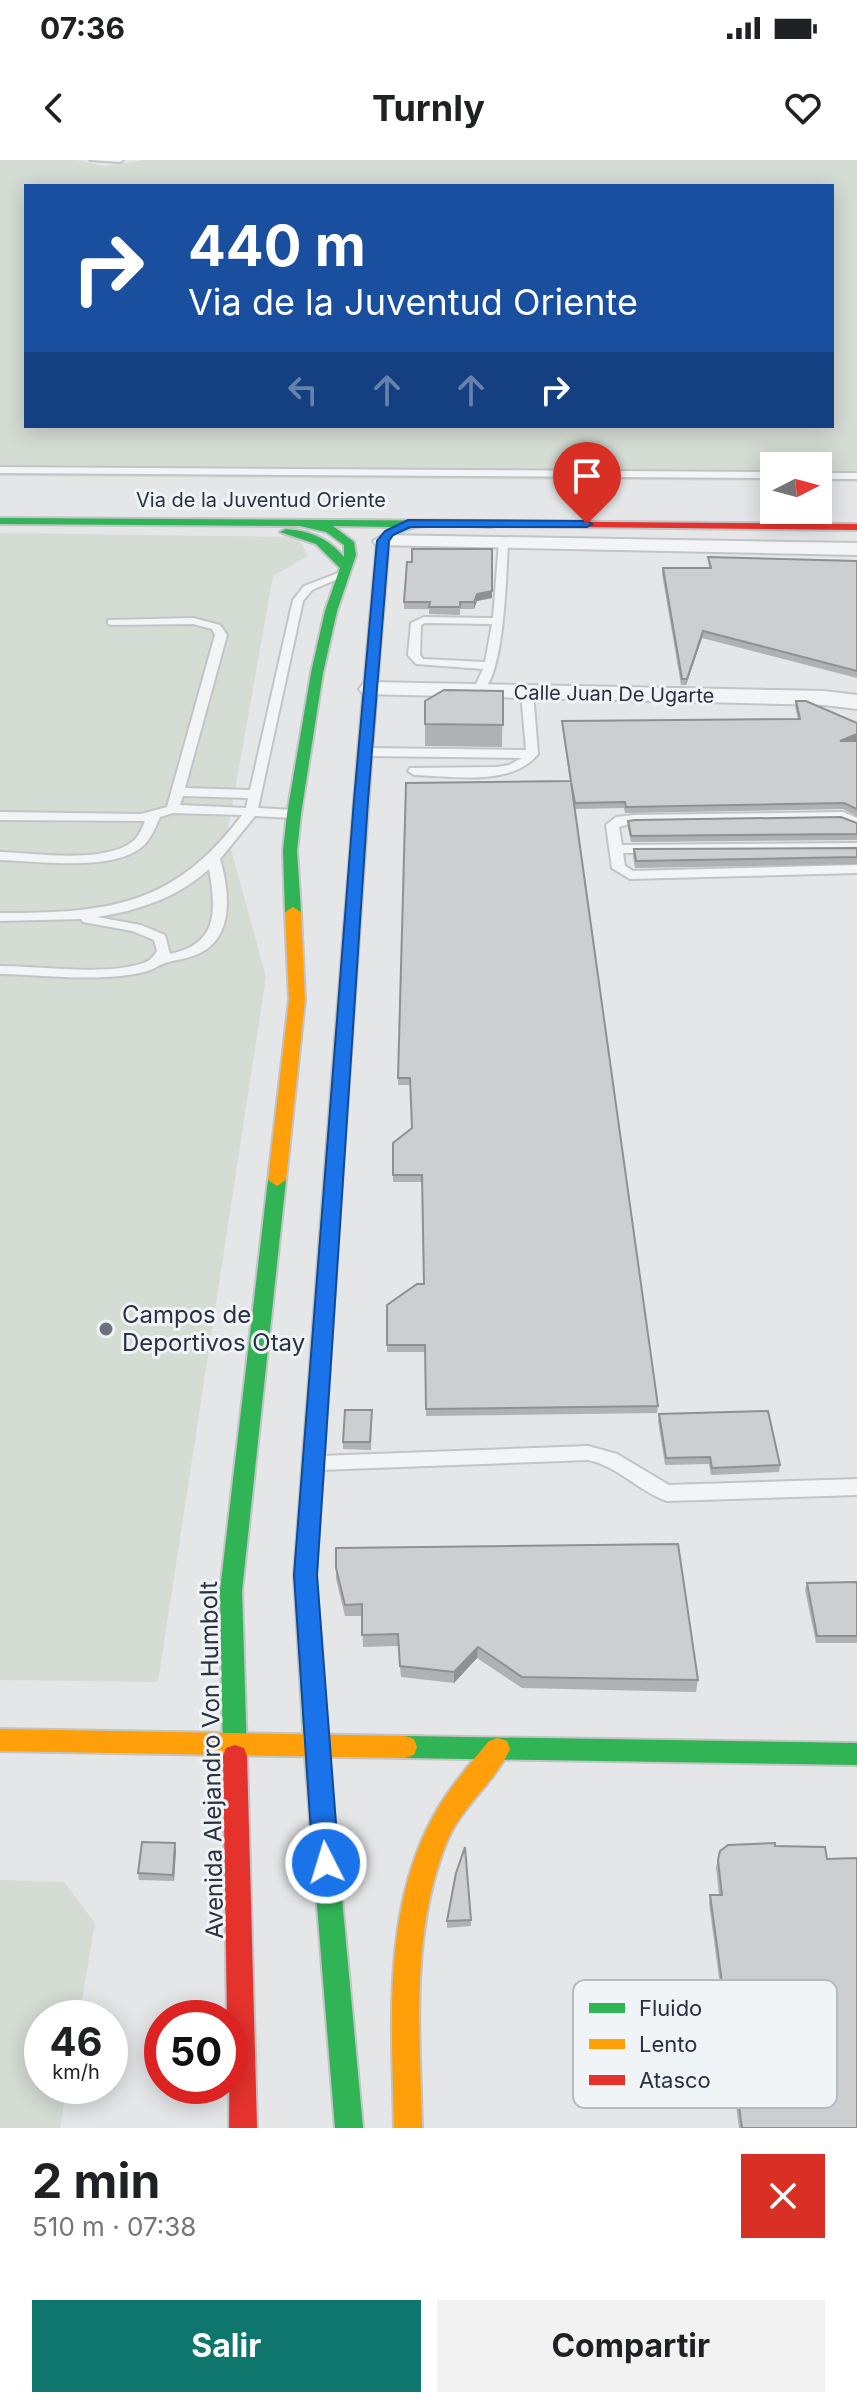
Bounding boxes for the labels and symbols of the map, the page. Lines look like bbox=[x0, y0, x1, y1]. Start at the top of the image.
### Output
pin bbox=[553, 442, 621, 524]
north arrow bbox=[760, 452, 832, 524]
street label: Via de la Juventud Oriente bbox=[136, 488, 386, 512]
street label: Calle Juan De Ugarte bbox=[513, 680, 715, 708]
place label: Campos de Deportivos Otay bbox=[122, 1300, 305, 1357]
marker: Campos de Deportivos Otay bbox=[97, 1320, 115, 1338]
street label: Avenida Alejandro Von Humbolt bbox=[194, 1581, 229, 1939]
position arrow bbox=[284, 1821, 368, 1905]
legend bbox=[573, 1980, 837, 2108]
text: Fluido bbox=[639, 1995, 702, 2021]
speed limit sign: 50 bbox=[144, 2000, 248, 2104]
text: Lento bbox=[639, 2031, 697, 2057]
text: Atasco bbox=[639, 2067, 711, 2093]

